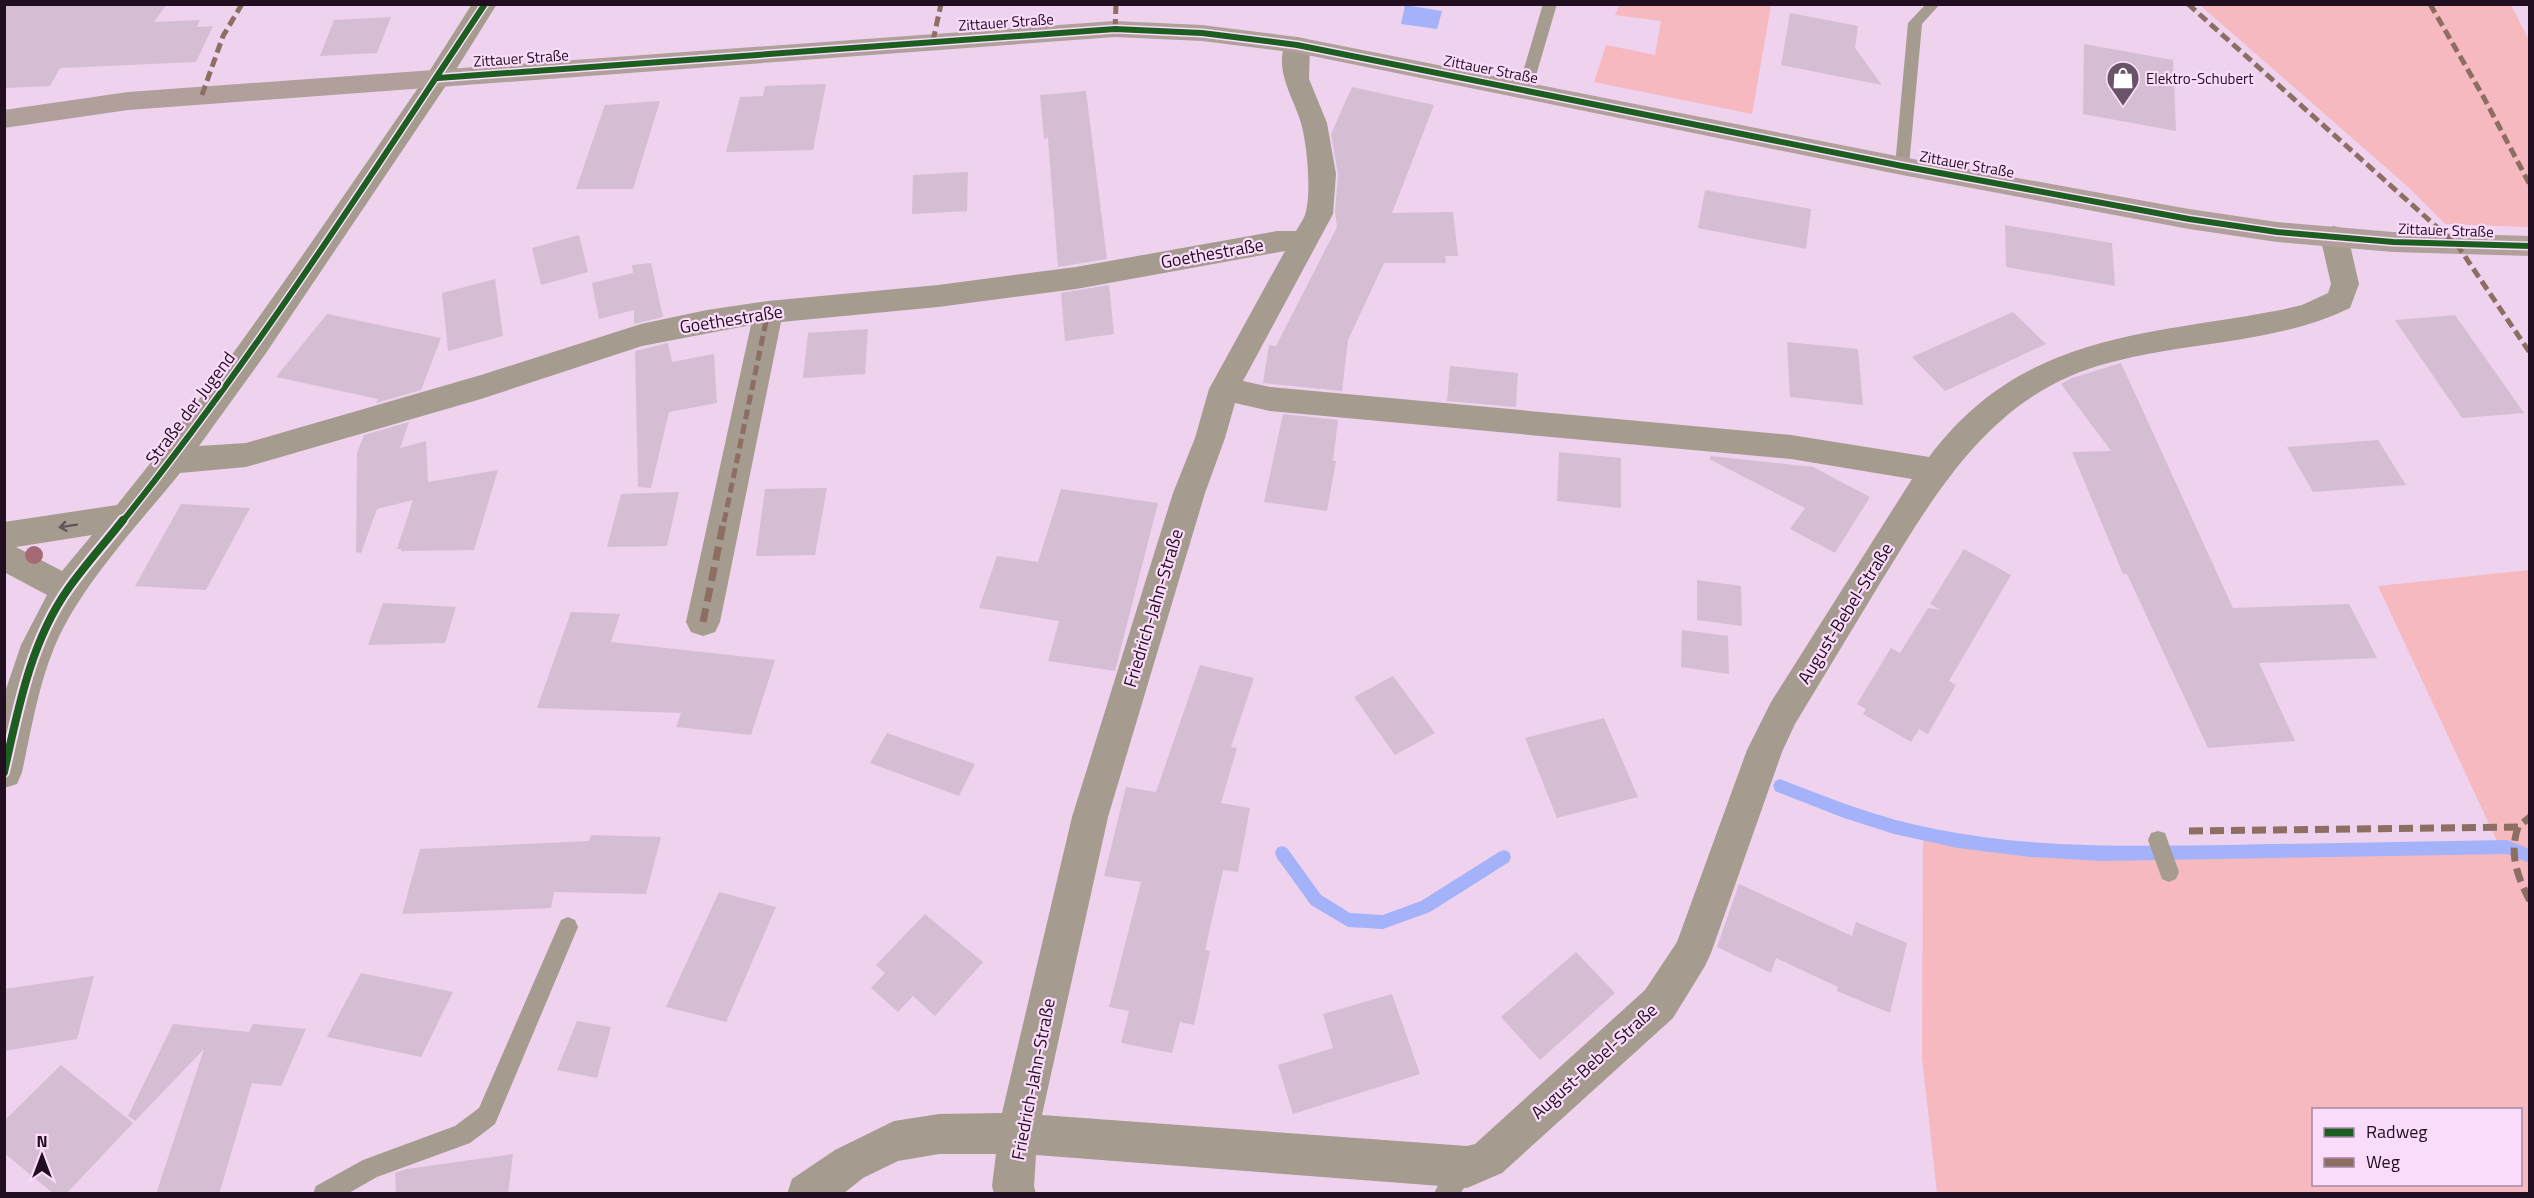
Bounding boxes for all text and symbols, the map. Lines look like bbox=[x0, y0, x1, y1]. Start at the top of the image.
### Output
street label: Zittauer Straße bbox=[958, 7, 1054, 37]
street label: Zittauer Straße bbox=[473, 43, 569, 73]
street label: Zittauer Straße bbox=[1442, 49, 1540, 89]
shop icon: Elektro-Schubert bbox=[2105, 60, 2141, 107]
place label: Elektro-Schubert bbox=[2146, 67, 2254, 90]
street label: Zittauer Straße bbox=[1918, 144, 2016, 184]
street label: Zittauer Straße bbox=[2398, 217, 2494, 243]
street label: Goethestraße bbox=[1158, 231, 1266, 275]
street label: Goethestraße bbox=[677, 298, 785, 340]
street label: Straße der Jugend bbox=[138, 346, 242, 470]
one-way arrow bbox=[59, 520, 78, 531]
street label: Friedrich-Jahn-Straße bbox=[1116, 525, 1190, 691]
street label: August-Bebel-Straße bbox=[1791, 537, 1899, 689]
street label: Friedrich-Jahn-Straße bbox=[1004, 996, 1062, 1162]
street label: August-Bebel-Straße bbox=[1525, 997, 1663, 1125]
legend bbox=[2312, 1108, 2522, 1186]
text: Radweg bbox=[2366, 1118, 2428, 1145]
north arrow bbox=[12, 1126, 72, 1186]
text: N bbox=[36, 1129, 48, 1153]
text: Weg bbox=[2366, 1148, 2400, 1175]

